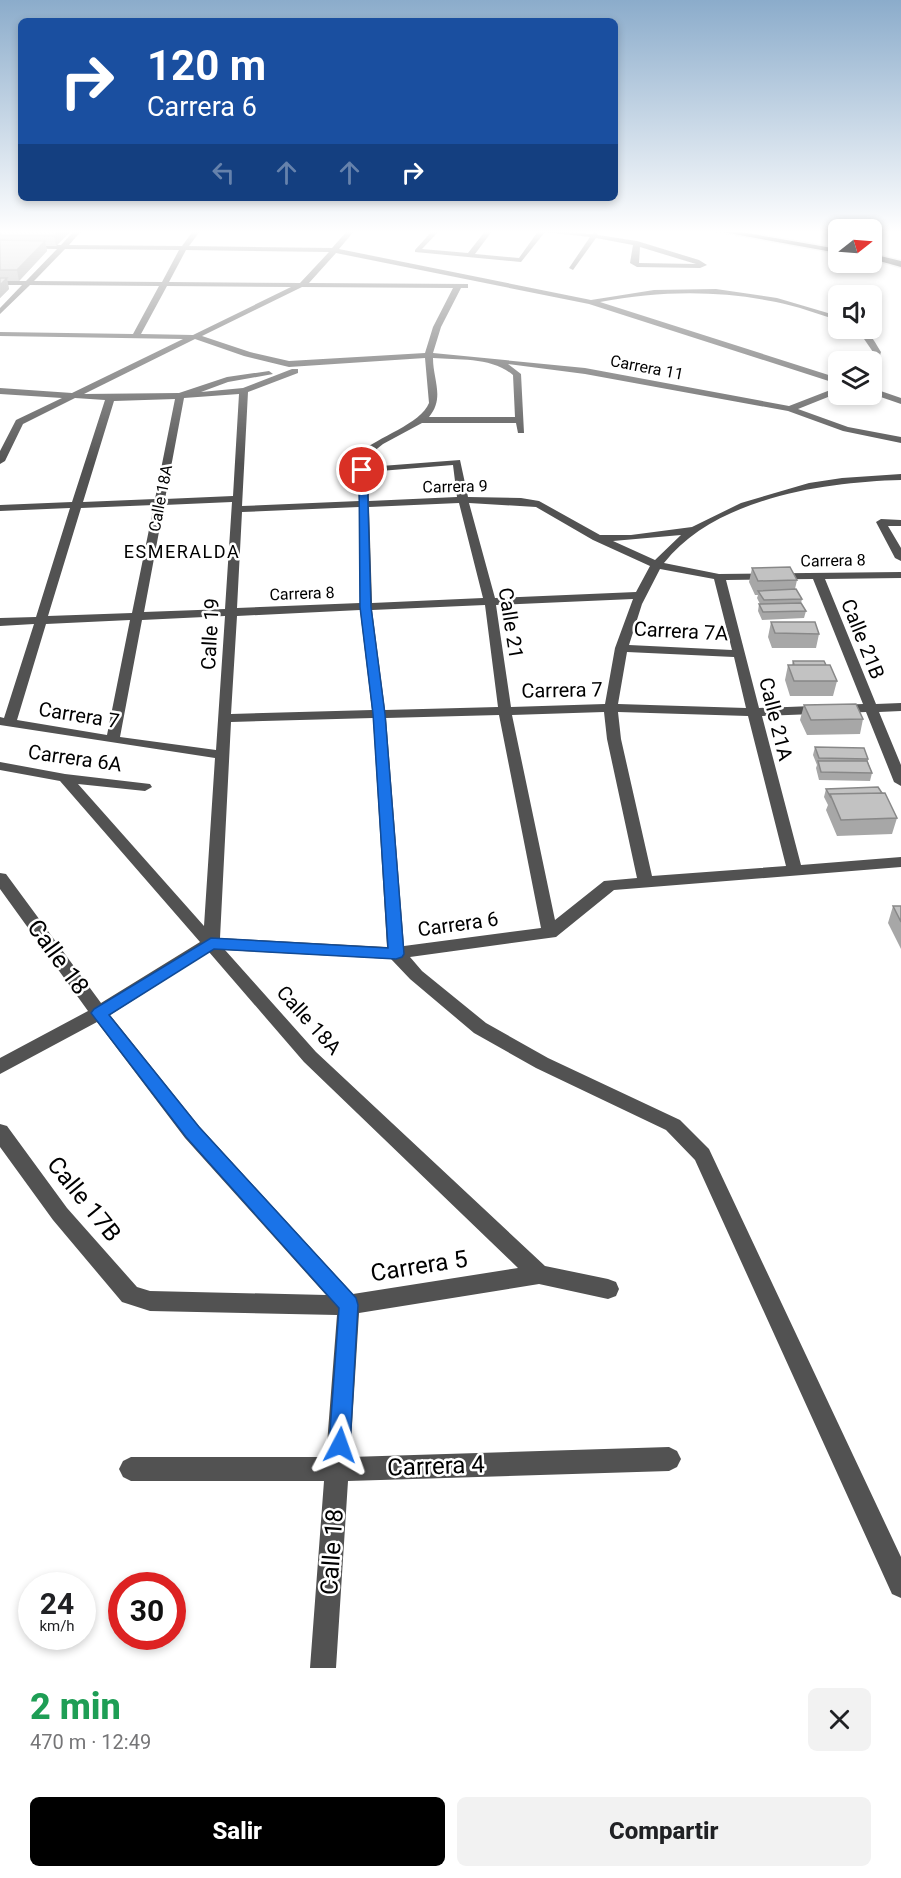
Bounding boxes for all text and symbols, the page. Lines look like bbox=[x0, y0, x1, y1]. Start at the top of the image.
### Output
text: 120 m bbox=[147, 41, 266, 90]
icon: right bbox=[48, 42, 126, 120]
text: Carrera 6 bbox=[147, 91, 257, 123]
icon: left bbox=[207, 156, 240, 189]
icon: ahead bbox=[270, 156, 303, 189]
icon: ahead bbox=[333, 156, 366, 189]
icon: right bbox=[396, 156, 429, 189]
north arrow bbox=[828, 219, 882, 273]
map controls bbox=[828, 219, 882, 405]
button: sound bbox=[828, 285, 882, 339]
street label: Carrera 11 bbox=[609, 351, 685, 384]
button: layers bbox=[828, 351, 882, 405]
pin bbox=[336, 444, 387, 495]
icon: arrive bbox=[345, 453, 378, 486]
street label: Calle 18A bbox=[145, 462, 176, 533]
street label: Carrera 9 bbox=[422, 476, 488, 497]
district label: ESMERALDA bbox=[124, 541, 240, 562]
street label: Carrera 8 bbox=[800, 550, 866, 571]
street label: Carrera 8 bbox=[269, 583, 335, 604]
street label: Calle 21 bbox=[494, 586, 528, 660]
street label: Calle 21B bbox=[836, 595, 890, 683]
street label: Calle 19 bbox=[196, 598, 224, 670]
street label: Carrera 7A bbox=[633, 617, 729, 645]
street label: Calle 21A bbox=[754, 675, 798, 763]
street label: Carrera 7 bbox=[521, 677, 603, 703]
street label: Carrera 7 bbox=[37, 697, 121, 733]
street label: Carrera 6A bbox=[27, 740, 123, 776]
street label: Carrera 6 bbox=[416, 906, 500, 942]
street label: Calle 18 bbox=[21, 914, 95, 1000]
street label: Calle 18A bbox=[272, 980, 346, 1060]
street label: Calle 17B bbox=[41, 1151, 127, 1247]
street label: Carrera 5 bbox=[369, 1245, 469, 1287]
position arrow bbox=[308, 1413, 372, 1477]
street label: Carrera 4 bbox=[387, 1450, 485, 1482]
street label: Calle 18 bbox=[315, 1508, 349, 1596]
speed limit sign: 30 bbox=[108, 1572, 186, 1650]
text: 24 bbox=[40, 1586, 74, 1621]
text: km/h bbox=[39, 1617, 75, 1635]
text: 2 min bbox=[30, 1686, 121, 1728]
button: close bbox=[808, 1688, 871, 1751]
text: 470 m · 12:49 bbox=[30, 1730, 151, 1754]
button: Salir bbox=[30, 1797, 445, 1866]
button: Compartir bbox=[457, 1797, 871, 1866]

